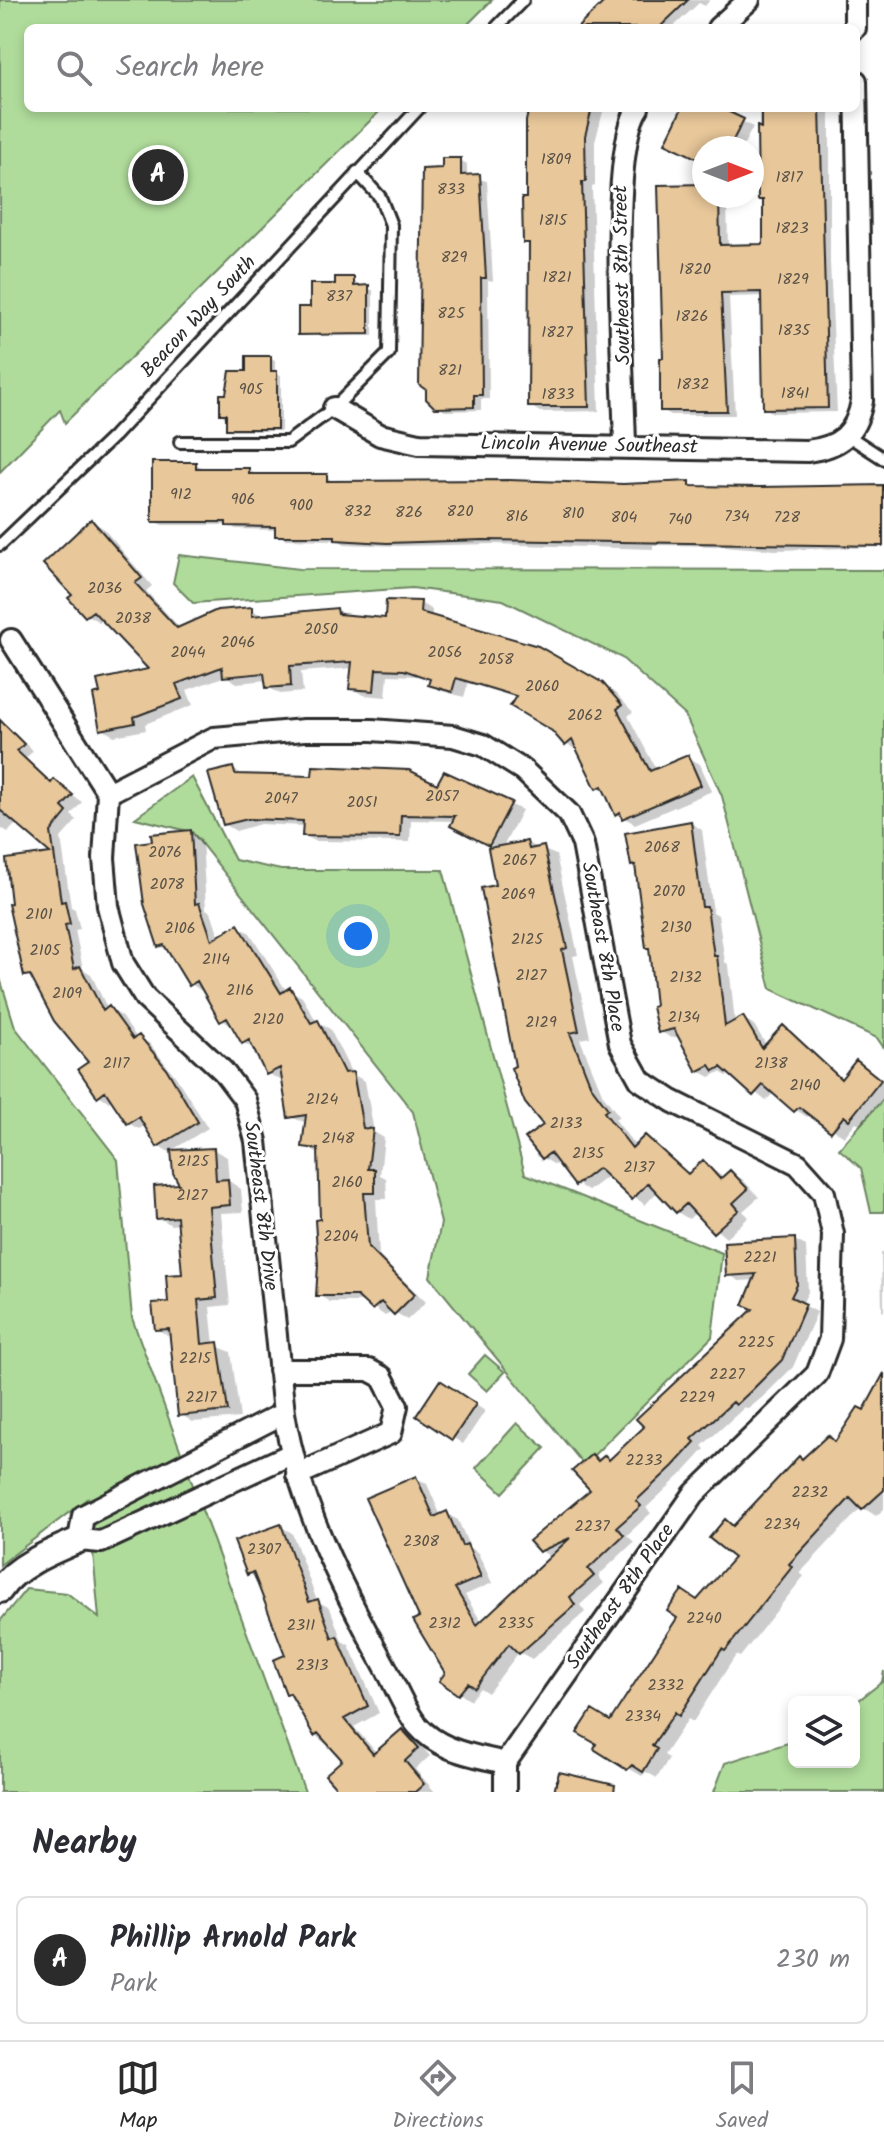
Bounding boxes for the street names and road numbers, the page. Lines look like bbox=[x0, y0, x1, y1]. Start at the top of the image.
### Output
street label: Southeast 8th Street bbox=[605, 185, 641, 365]
street label: Beacon Way South bbox=[133, 248, 265, 386]
street label: Lincoln Avenue Southeast bbox=[480, 428, 698, 464]
street label: Southeast 8th Place bbox=[571, 860, 633, 1034]
street label: Southeast 8th Drive bbox=[234, 1119, 286, 1293]
street label: Southeast 8th Place bbox=[559, 1517, 683, 1677]

